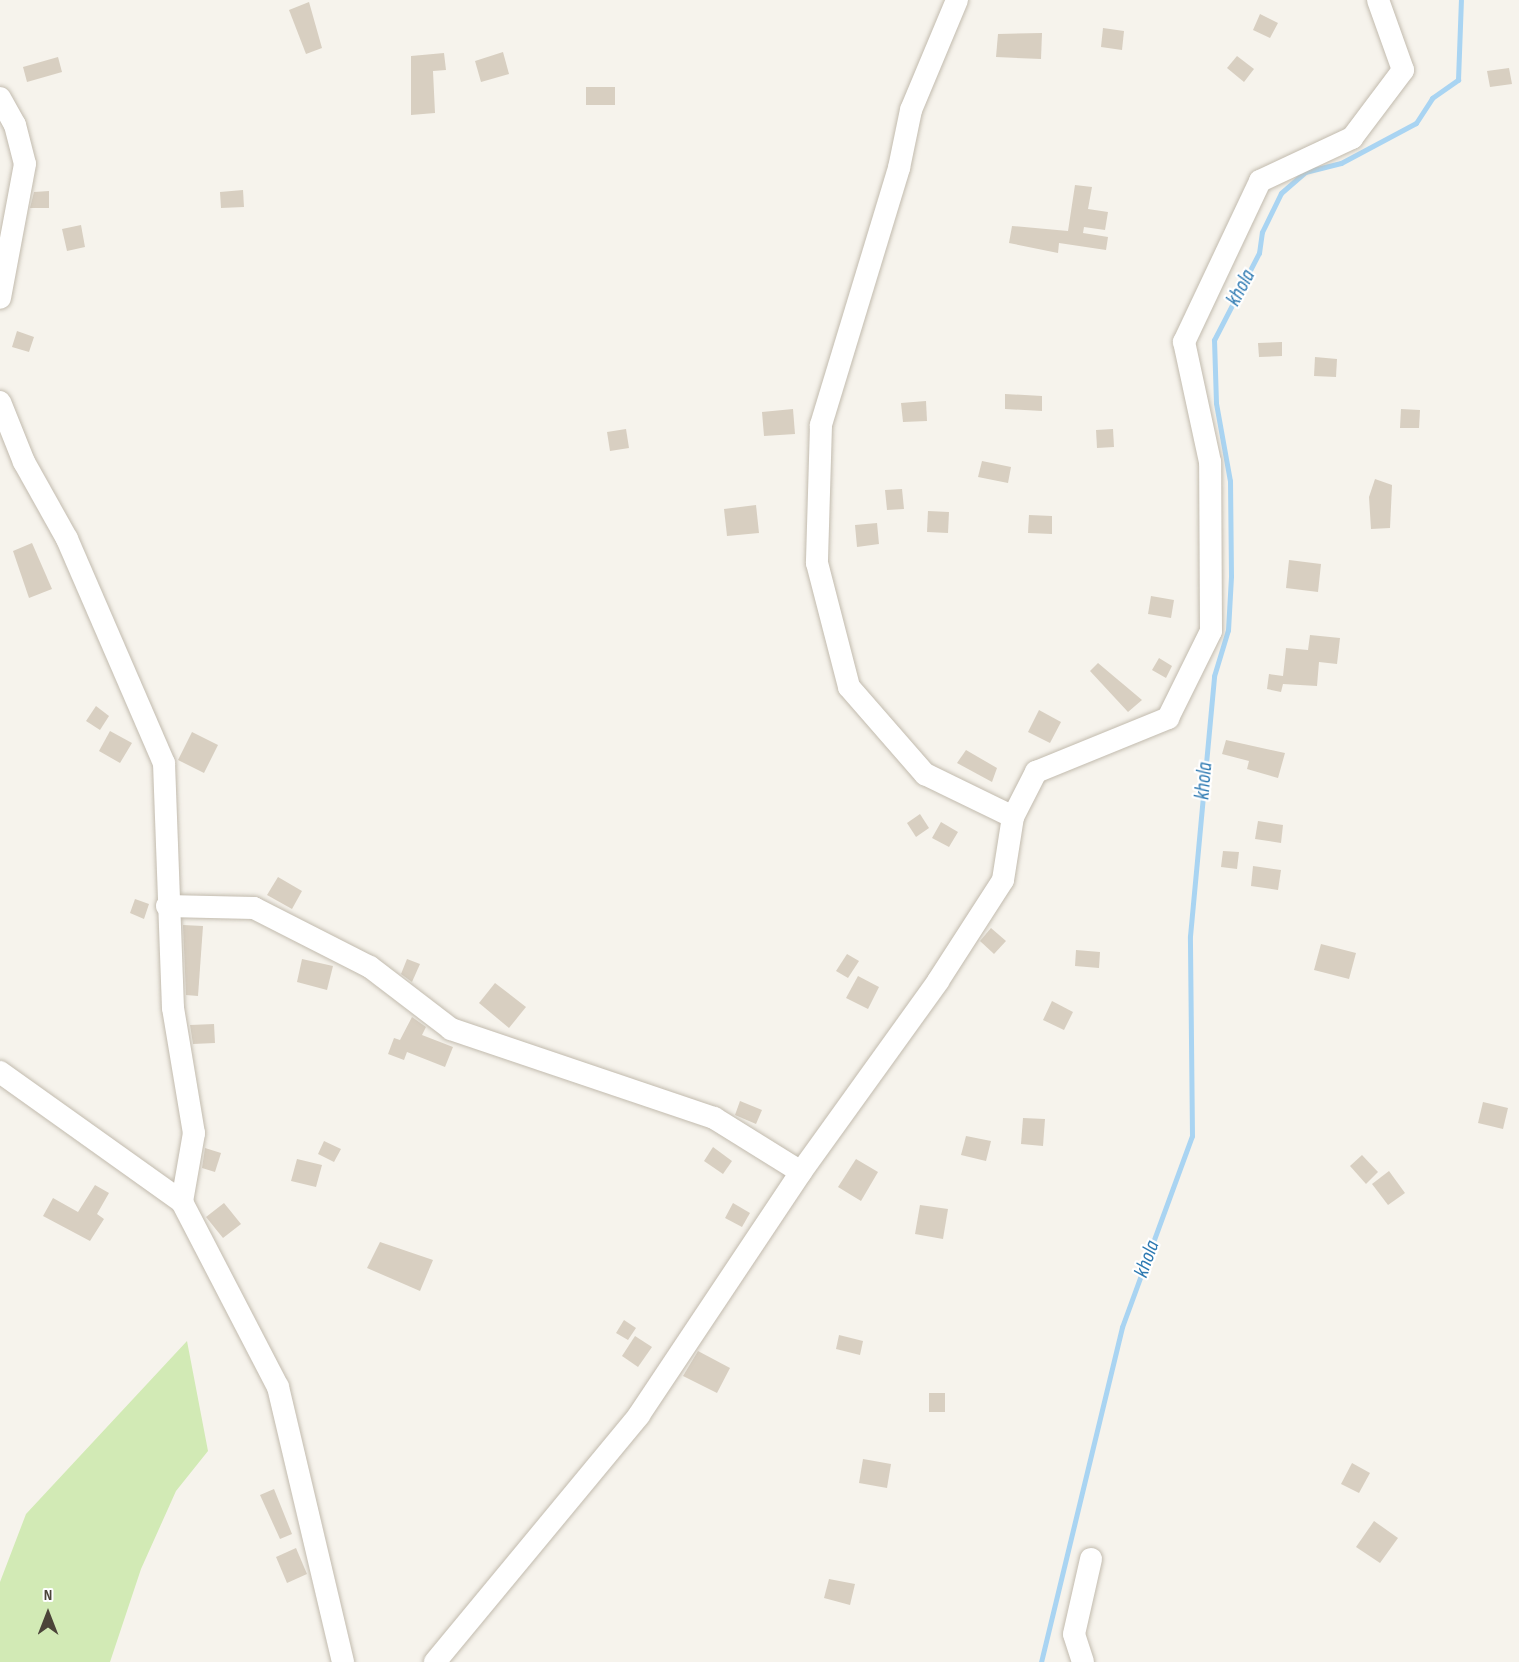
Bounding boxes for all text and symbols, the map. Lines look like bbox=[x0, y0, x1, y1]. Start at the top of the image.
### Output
water label: khola bbox=[1221, 266, 1261, 310]
water label: khola bbox=[1190, 761, 1218, 801]
water label: khola bbox=[1129, 1237, 1165, 1281]
north arrow bbox=[18, 1584, 78, 1644]
text: N bbox=[44, 1586, 52, 1605]

